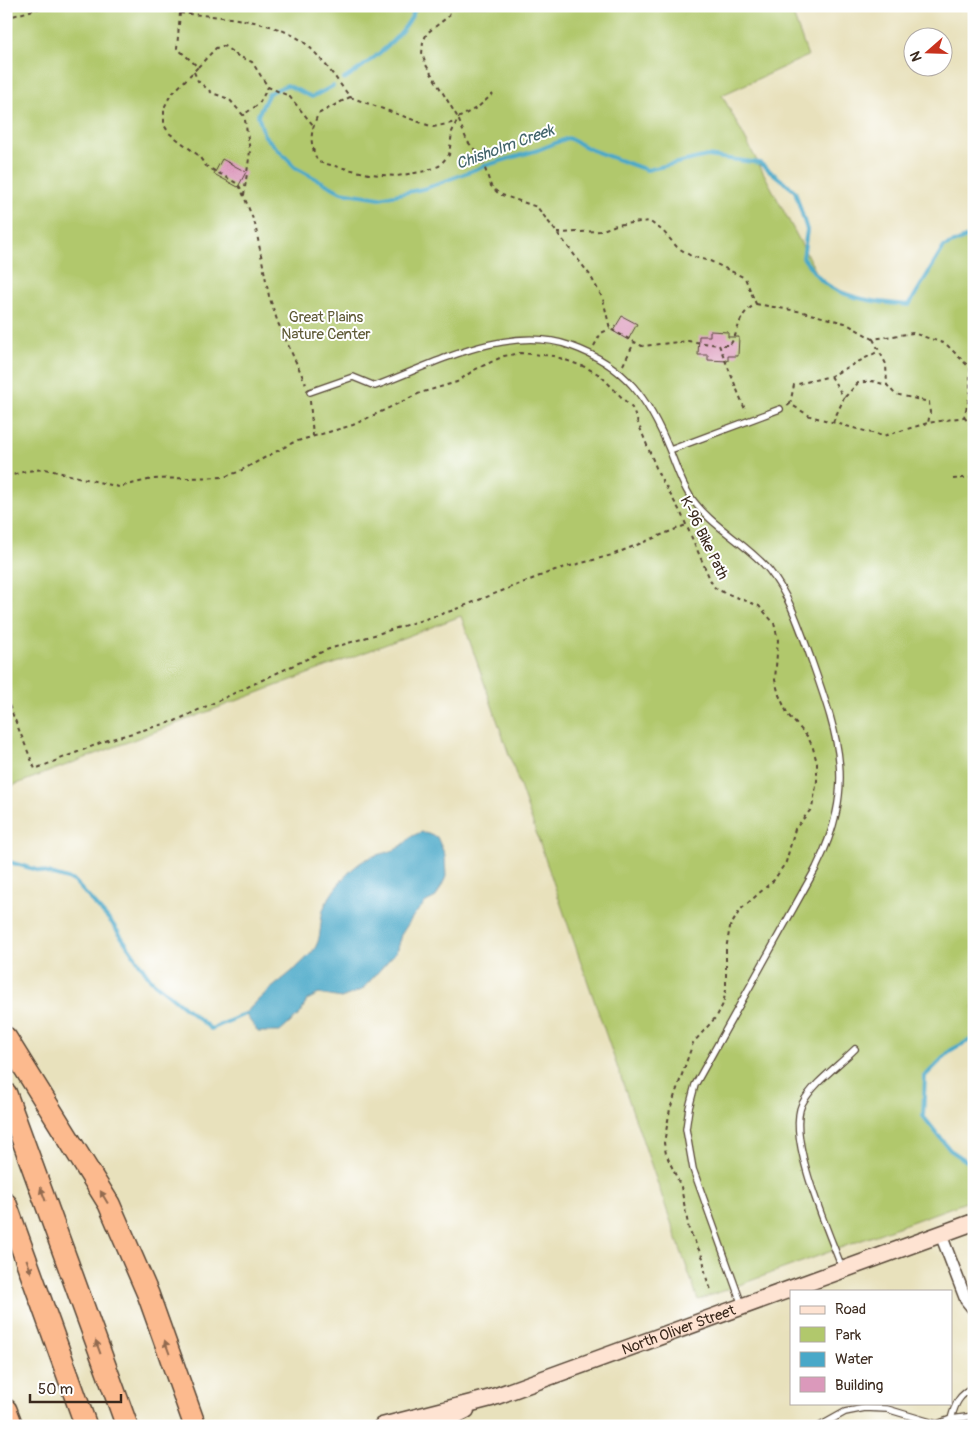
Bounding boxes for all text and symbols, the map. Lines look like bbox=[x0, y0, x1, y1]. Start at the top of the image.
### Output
north arrow bbox=[902, 28, 952, 78]
text: N bbox=[907, 49, 926, 64]
water label: Chisholm Creek bbox=[453, 120, 558, 174]
park label: Great Plains Nature Center bbox=[281, 308, 371, 344]
street label: K-96 Bike Path bbox=[676, 493, 732, 583]
one-way arrow bbox=[39, 1187, 46, 1202]
one-way arrow bbox=[100, 1191, 109, 1204]
one-way arrow bbox=[25, 1259, 33, 1274]
legend bbox=[790, 1290, 952, 1404]
street label: North Oliver Street bbox=[619, 1300, 739, 1359]
text: Road bbox=[835, 1300, 866, 1319]
text: Park bbox=[835, 1326, 862, 1345]
one-way arrow bbox=[94, 1339, 102, 1354]
one-way arrow bbox=[163, 1339, 171, 1354]
text: Water bbox=[835, 1350, 874, 1369]
scale bar bbox=[30, 1372, 121, 1404]
text: Building bbox=[835, 1376, 883, 1395]
text: 50 m bbox=[38, 1380, 73, 1399]

